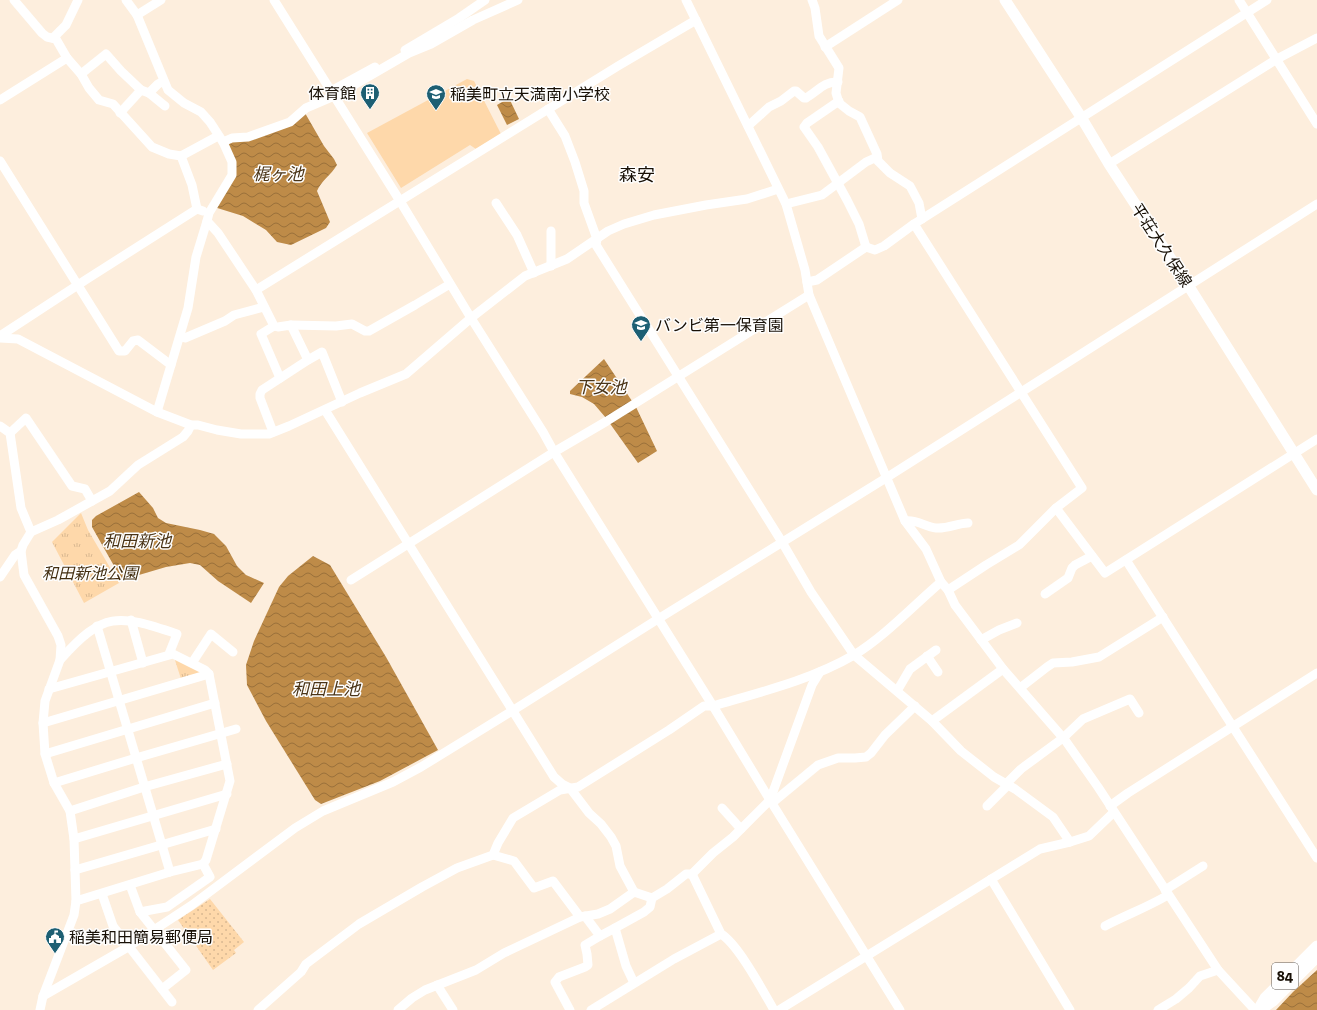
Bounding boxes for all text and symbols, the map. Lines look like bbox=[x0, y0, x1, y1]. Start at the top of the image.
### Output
building icon: 体育館 bbox=[359, 82, 381, 110]
school or university icon: 稲美町立天満南小学校 bbox=[425, 83, 447, 111]
place label: 体育館 bbox=[308, 84, 356, 103]
place label: 稲美町立天満南小学校 bbox=[450, 85, 610, 104]
water label: 梶ヶ池 bbox=[253, 164, 305, 184]
district label: 森安 bbox=[619, 164, 655, 186]
street label: 平荘大久保線 bbox=[1127, 200, 1196, 291]
school or university icon: バンビ第一保育園 bbox=[630, 314, 652, 342]
place label: バンビ第一保育園 bbox=[655, 316, 784, 335]
water label: 下女池 bbox=[576, 377, 628, 397]
water label: 和田新池 bbox=[103, 531, 173, 551]
park label: 和田新池公園 bbox=[42, 564, 140, 583]
water label: 和田上池 bbox=[292, 679, 362, 699]
public building icon: 稲美和田簡易郵便局 bbox=[44, 926, 66, 954]
place label: 稲美和田簡易郵便局 bbox=[69, 928, 213, 947]
road number: 84 bbox=[1272, 963, 1298, 989]

